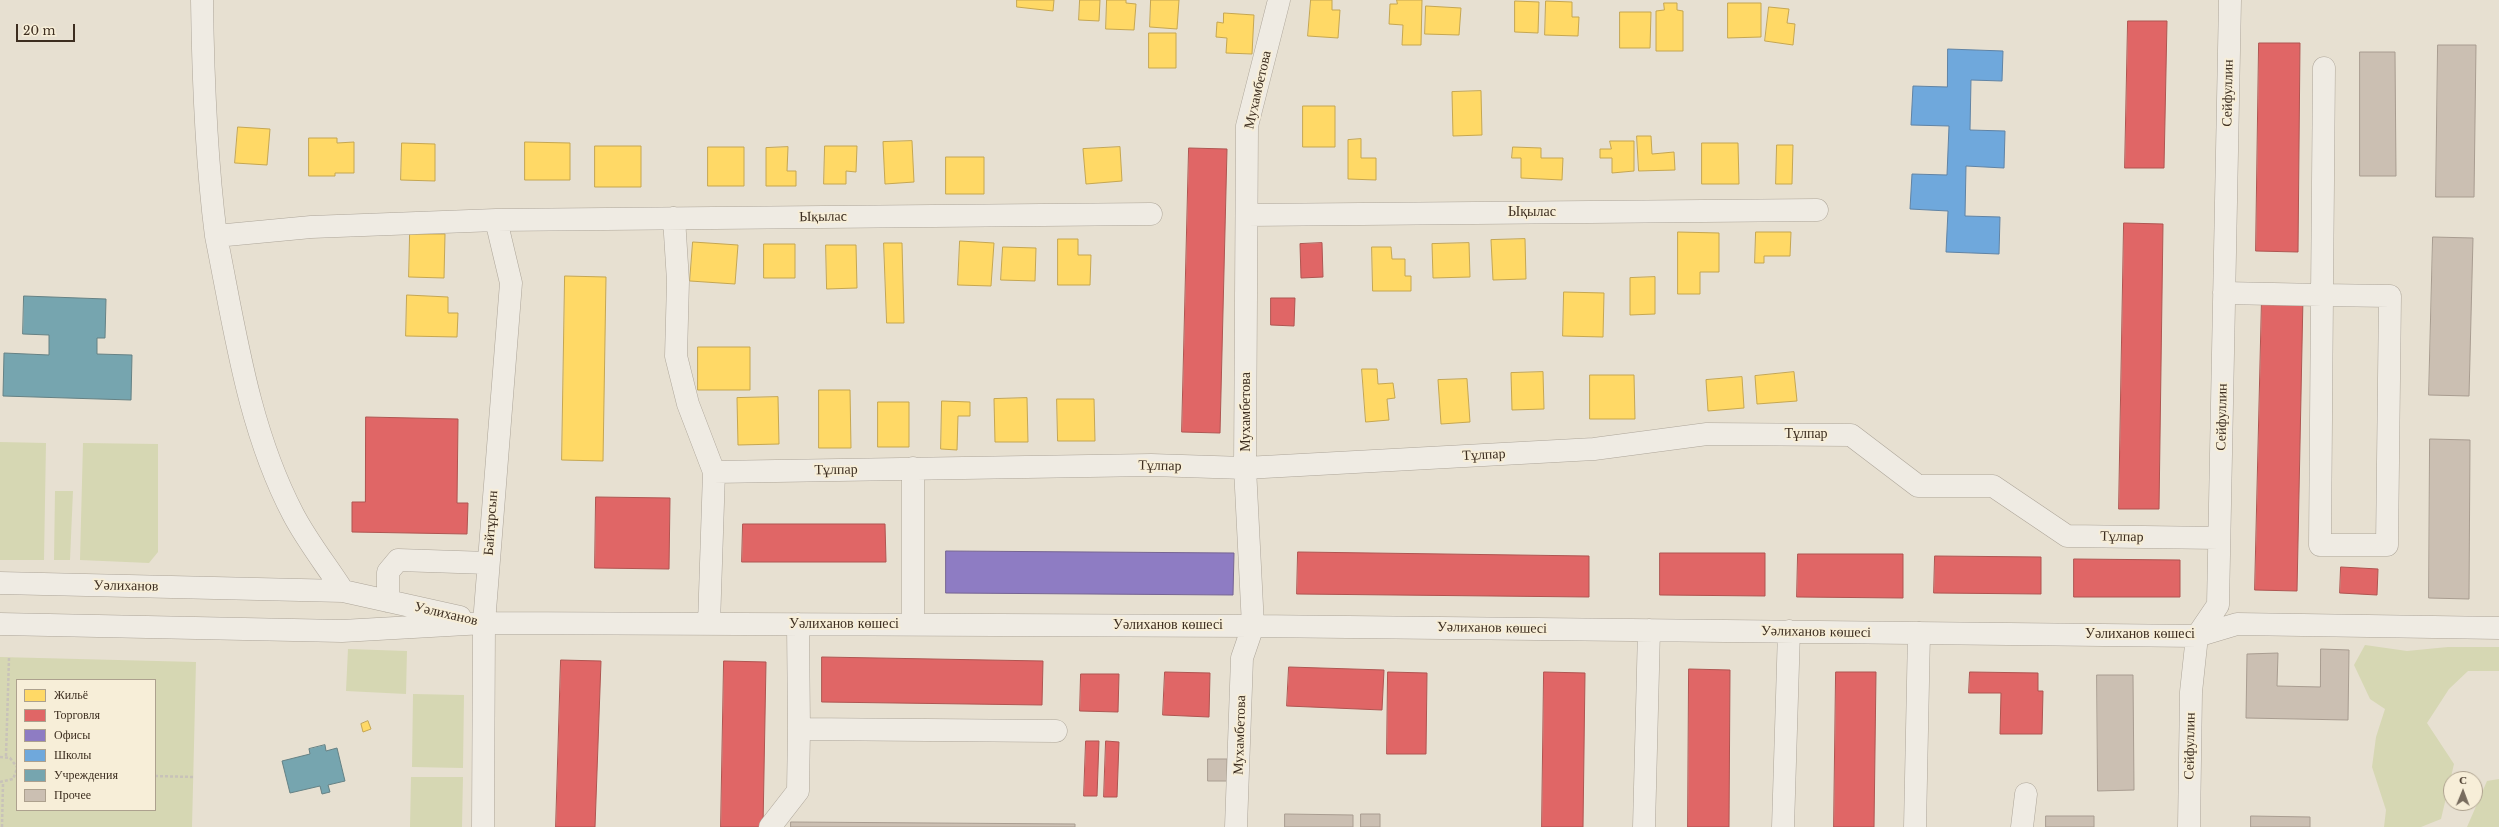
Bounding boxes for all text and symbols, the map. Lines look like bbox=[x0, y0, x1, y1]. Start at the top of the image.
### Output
scale bar bbox=[18, 16, 77, 42]
text: 20 m bbox=[23, 23, 55, 38]
street label: Мухамбетова bbox=[1241, 49, 1275, 131]
street label: Сейфуллин bbox=[2219, 59, 2237, 127]
street label: Ықылас bbox=[1508, 204, 1556, 220]
street label: Ықылас bbox=[799, 208, 847, 226]
street label: Мухамбетова bbox=[1238, 372, 1254, 452]
street label: Сейфуллин bbox=[2213, 383, 2231, 451]
street label: Тұлпар bbox=[1784, 426, 1828, 442]
street label: Тұлпар bbox=[1462, 445, 1506, 465]
street label: Тұлпар bbox=[1138, 457, 1182, 475]
street label: Тұлпар bbox=[814, 461, 858, 479]
street label: Байтұрсын bbox=[480, 490, 502, 556]
street label: Тұлпар bbox=[2100, 528, 2144, 546]
street label: Уәлиханов bbox=[93, 577, 159, 595]
street label: Уәлиханов bbox=[413, 599, 479, 629]
street label: Уәлиханов көшесі bbox=[789, 616, 899, 632]
street label: Уәлиханов көшесі bbox=[1113, 617, 1223, 633]
street label: Уәлиханов көшесі bbox=[1437, 619, 1547, 637]
street label: Уәлиханов көшесі bbox=[1761, 623, 1871, 641]
street label: Уәлиханов көшесі bbox=[2085, 626, 2195, 642]
legend bbox=[16, 679, 156, 811]
text: Жильё bbox=[54, 687, 88, 702]
street label: Мухамбетова bbox=[1230, 695, 1250, 775]
text: Торговля bbox=[54, 707, 100, 722]
street label: Сейфуллин bbox=[2181, 712, 2199, 780]
text: Офисы bbox=[54, 727, 90, 742]
text: Школы bbox=[54, 747, 91, 762]
text: Учреждения bbox=[54, 767, 118, 782]
north arrow bbox=[2443, 771, 2483, 811]
text: С bbox=[2459, 773, 2467, 787]
text: Прочее bbox=[54, 787, 91, 802]

